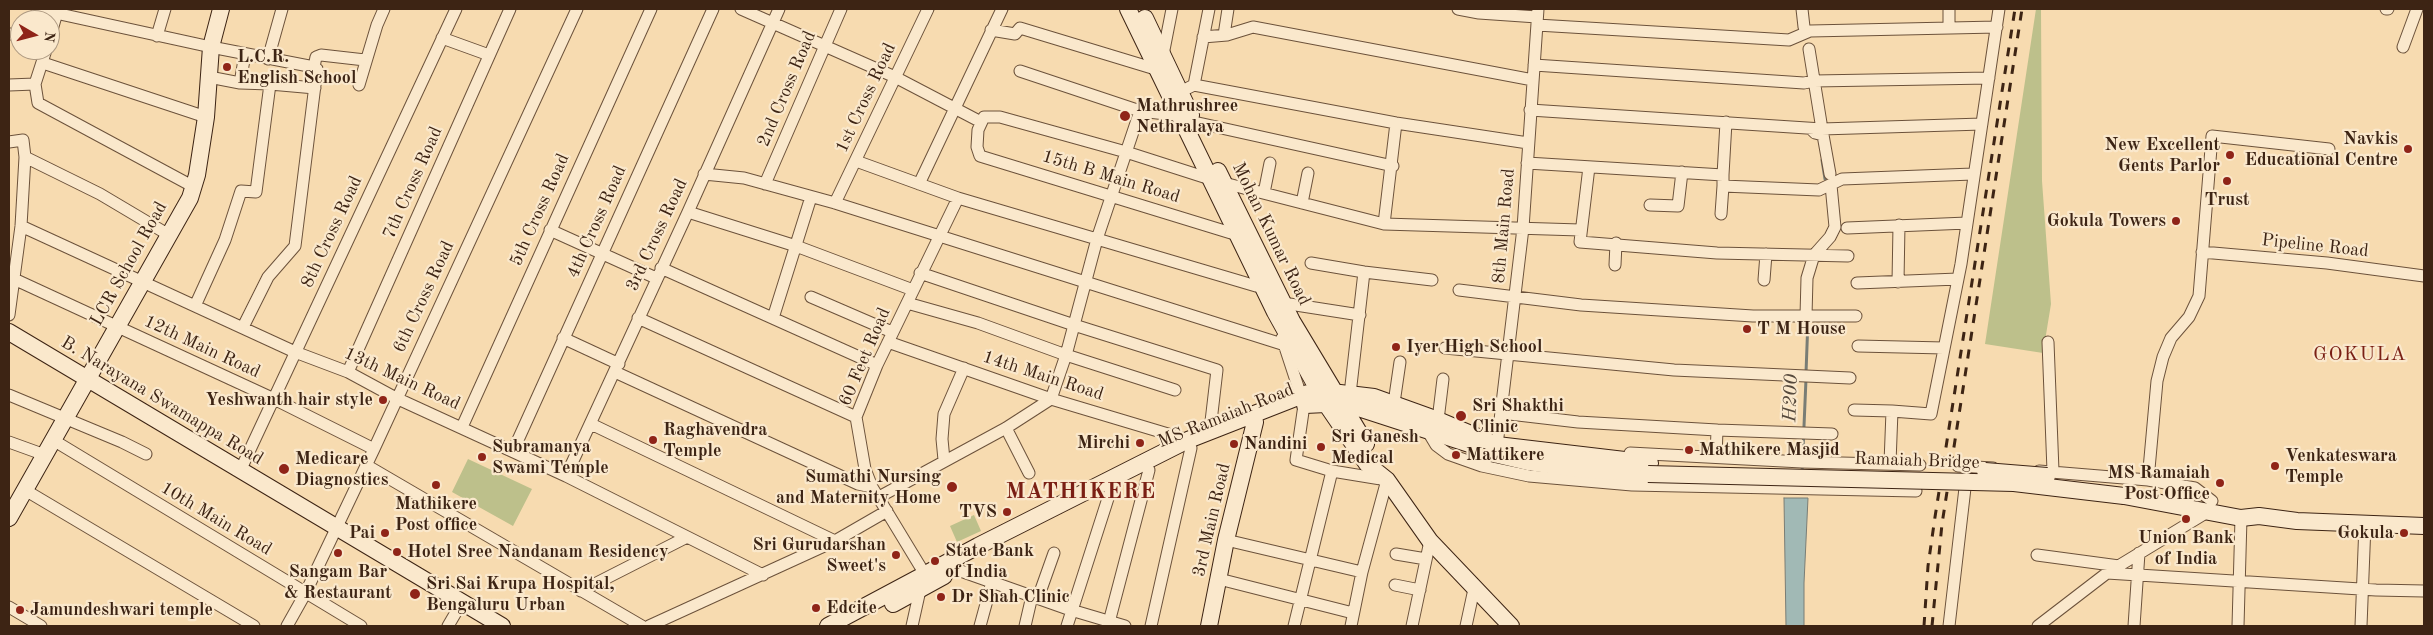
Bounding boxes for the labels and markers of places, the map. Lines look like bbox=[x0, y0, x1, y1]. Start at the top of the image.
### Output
place label: L.C.R. English School bbox=[237, 46, 356, 88]
marker: L.C.R. English School bbox=[221, 61, 233, 73]
place label: Mathrushree Nethralaya bbox=[1136, 95, 1238, 138]
marker: Mathrushree Nethralaya bbox=[1118, 109, 1132, 123]
place label: Navkis Educational Centre bbox=[2244, 128, 2398, 170]
place label: New Excellent Gents Parlor bbox=[2104, 134, 2220, 176]
marker: Navkis Educational Centre bbox=[2402, 143, 2414, 155]
marker: New Excellent Gents Parlor bbox=[2224, 149, 2236, 161]
marker: Trust bbox=[2221, 175, 2233, 187]
place label: Trust bbox=[2205, 189, 2249, 211]
place label: Gokula Towers bbox=[2047, 210, 2166, 232]
marker: Gokula Towers bbox=[2170, 215, 2182, 227]
place label: T M House bbox=[1757, 318, 1846, 340]
marker: T M House bbox=[1741, 323, 1753, 335]
place label: Iyer High School bbox=[1406, 336, 1542, 358]
marker: Iyer High School bbox=[1390, 341, 1402, 353]
place label: Yeshwanth hair style bbox=[206, 389, 373, 411]
marker: Yeshwanth hair style bbox=[377, 394, 389, 406]
place label: Sri Shakthi Clinic bbox=[1472, 395, 1564, 438]
marker: Sri Shakthi Clinic bbox=[1454, 409, 1468, 423]
place label: Raghavendra Temple bbox=[663, 419, 767, 462]
place label: Sri Ganesh Medical bbox=[1331, 426, 1419, 468]
place label: Mirchi bbox=[1077, 432, 1130, 454]
place label: Nandini bbox=[1244, 433, 1307, 455]
marker: Raghavendra Temple bbox=[647, 434, 659, 446]
place label: Subramanya Swami Temple bbox=[492, 436, 609, 478]
marker: Mirchi bbox=[1134, 437, 1146, 449]
marker: Nandini bbox=[1228, 438, 1240, 450]
place label: Mathikere Masjid bbox=[1699, 439, 1840, 461]
marker: Sri Ganesh Medical bbox=[1315, 441, 1327, 453]
place label: Mattikere bbox=[1466, 444, 1544, 466]
marker: Mathikere Masjid bbox=[1683, 444, 1695, 456]
place label: Venkateswara Temple bbox=[2285, 445, 2397, 488]
place label: Medicare Diagnostics bbox=[295, 448, 388, 490]
marker: Mattikere bbox=[1450, 449, 1462, 461]
marker: Subramanya Swami Temple bbox=[476, 451, 488, 463]
marker: Venkateswara Temple bbox=[2269, 460, 2281, 472]
marker: Medicare Diagnostics bbox=[277, 462, 291, 476]
place label: MS Ramaiah Post Office bbox=[2107, 462, 2210, 504]
place label: Sumathi Nursing and Maternity Home bbox=[776, 466, 941, 508]
marker: MS Ramaiah Post Office bbox=[2214, 477, 2226, 489]
marker: Mathikere Post office bbox=[430, 479, 442, 491]
marker: Sumathi Nursing and Maternity Home bbox=[945, 480, 959, 494]
place label: Mathikere Post office bbox=[395, 493, 477, 536]
place label: TVS bbox=[959, 501, 997, 523]
marker: TVS bbox=[1001, 506, 1013, 518]
marker: Union Bank of India bbox=[2180, 513, 2192, 525]
place label: Pai bbox=[349, 522, 375, 544]
place label: Gokula bbox=[2337, 522, 2394, 544]
marker: Pai bbox=[379, 527, 391, 539]
place label: Union Bank of India bbox=[2138, 527, 2234, 570]
marker: Gokula bbox=[2398, 527, 2410, 539]
place label: Sri Gurudarshan Sweet's bbox=[752, 534, 886, 576]
place label: State Bank of India bbox=[945, 540, 1034, 582]
place label: Hotel Sree Nandanam Residency bbox=[407, 541, 669, 563]
marker: Hotel Sree Nandanam Residency bbox=[391, 546, 403, 558]
marker: Sangam Bar & Restaurant bbox=[332, 547, 344, 559]
marker: Sri Gurudarshan Sweet's bbox=[890, 549, 902, 561]
marker: State Bank of India bbox=[929, 555, 941, 567]
place label: Sangam Bar & Restaurant bbox=[284, 561, 392, 604]
place label: Sri Sai Krupa Hospital, Bengaluru Urban bbox=[426, 573, 615, 616]
place label: Dr Shah Clinic bbox=[951, 586, 1070, 608]
marker: Sri Sai Krupa Hospital, Bengaluru Urban bbox=[408, 587, 422, 601]
marker: Dr Shah Clinic bbox=[935, 591, 947, 603]
place label: Edcite bbox=[826, 597, 877, 619]
place label: Jamundeshwari temple bbox=[30, 599, 213, 621]
marker: Edcite bbox=[810, 602, 822, 614]
marker: Jamundeshwari temple bbox=[14, 604, 26, 616]

